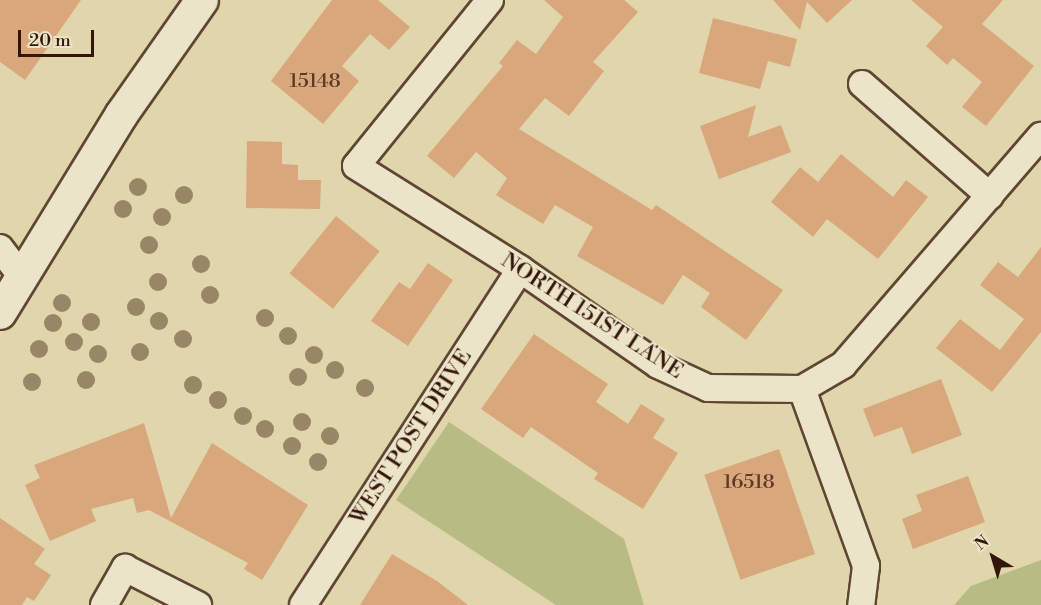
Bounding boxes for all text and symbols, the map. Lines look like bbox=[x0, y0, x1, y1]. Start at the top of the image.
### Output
scale bar bbox=[21, 18, 98, 56]
text: 20 m bbox=[29, 29, 71, 52]
house number: 15148 bbox=[289, 69, 341, 93]
street label: NORTH 151ST LANE bbox=[496, 247, 688, 385]
street label: WEST POST DRIVE bbox=[344, 344, 478, 530]
house number: 16518 bbox=[723, 470, 775, 494]
north arrow bbox=[963, 527, 1023, 587]
text: N bbox=[971, 531, 993, 555]

